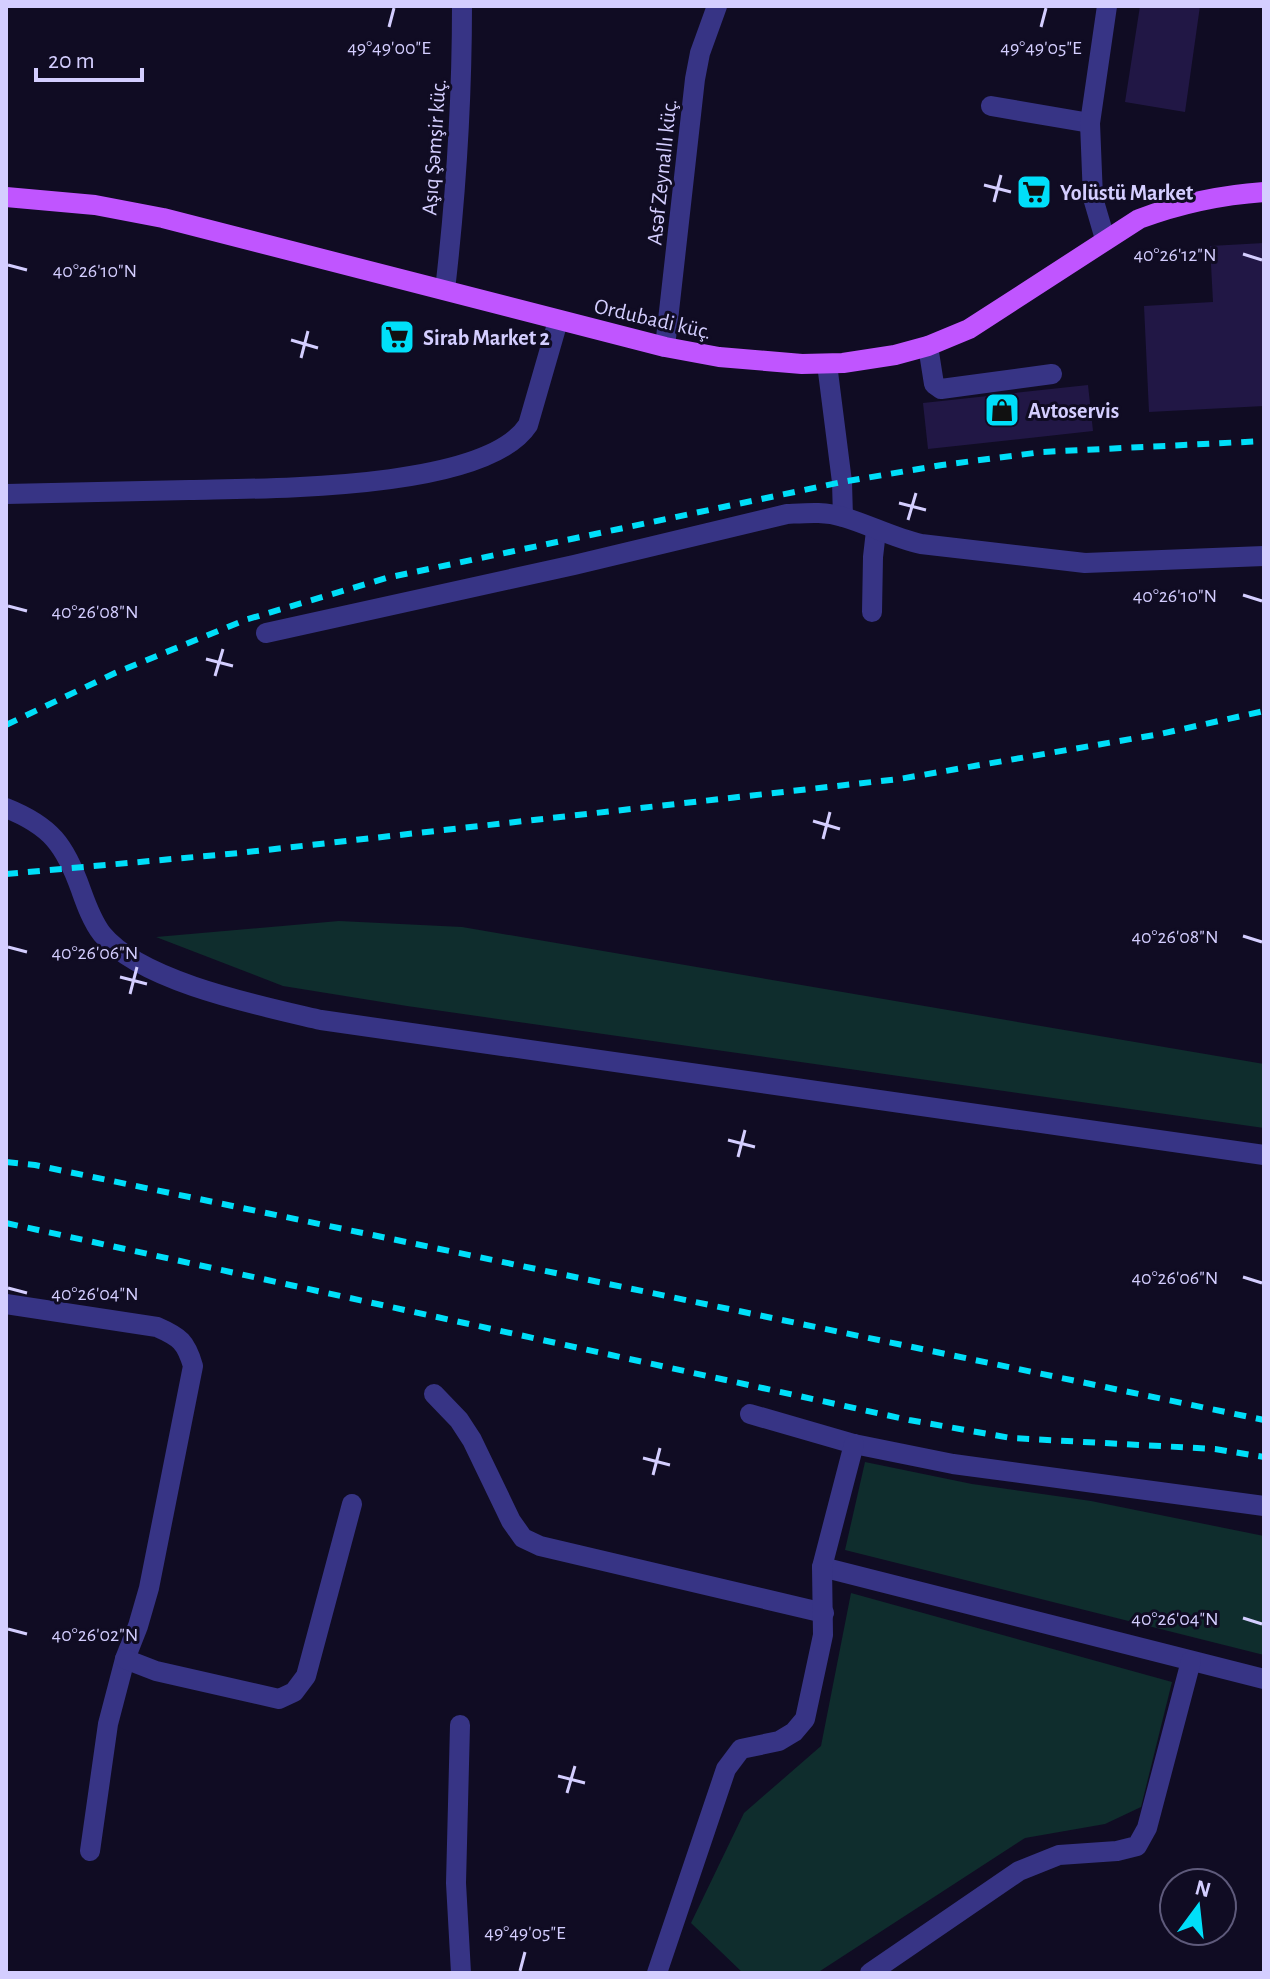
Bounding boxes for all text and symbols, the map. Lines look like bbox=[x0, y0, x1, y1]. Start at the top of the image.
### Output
scale bar bbox=[36, 32, 142, 82]
text: 49°49'00"E bbox=[347, 38, 431, 58]
text: 49°49'05"E bbox=[1000, 38, 1082, 58]
text: 20 m bbox=[48, 49, 95, 73]
street label: Aşıq Şəmşir küç. bbox=[418, 78, 450, 216]
street label: Asəf Zeynallı küç. bbox=[643, 98, 681, 246]
supermarket icon: Yolüstü Market bbox=[1015, 173, 1053, 211]
place label: Yolüstü Market bbox=[1060, 182, 1194, 204]
text: 40°26'12"N bbox=[1133, 245, 1217, 265]
text: 40°26'10"N bbox=[53, 261, 137, 281]
street label: Ordubadi küç. bbox=[592, 295, 713, 343]
supermarket icon: Sirab Market 2 bbox=[378, 318, 416, 356]
place label: Sirab Market 2 bbox=[423, 327, 550, 349]
shop icon: Avtoservis bbox=[983, 391, 1021, 429]
place label: Avtoservis bbox=[1028, 400, 1119, 422]
text: 40°26'10"N bbox=[1133, 586, 1217, 606]
text: 40°26'08"N bbox=[51, 602, 139, 622]
text: 40°26'08"N bbox=[1131, 927, 1219, 947]
text: 40°26'06"N bbox=[51, 943, 139, 963]
text: 40°26'06"N bbox=[1131, 1268, 1219, 1288]
text: 40°26'04"N bbox=[51, 1284, 139, 1304]
text: 40°26'04"N bbox=[1131, 1609, 1219, 1629]
text: 40°26'02"N bbox=[52, 1625, 138, 1645]
north arrow bbox=[1158, 1867, 1238, 1947]
text: N bbox=[1193, 1876, 1213, 1901]
text: 49°49'05"E bbox=[484, 1923, 566, 1943]

